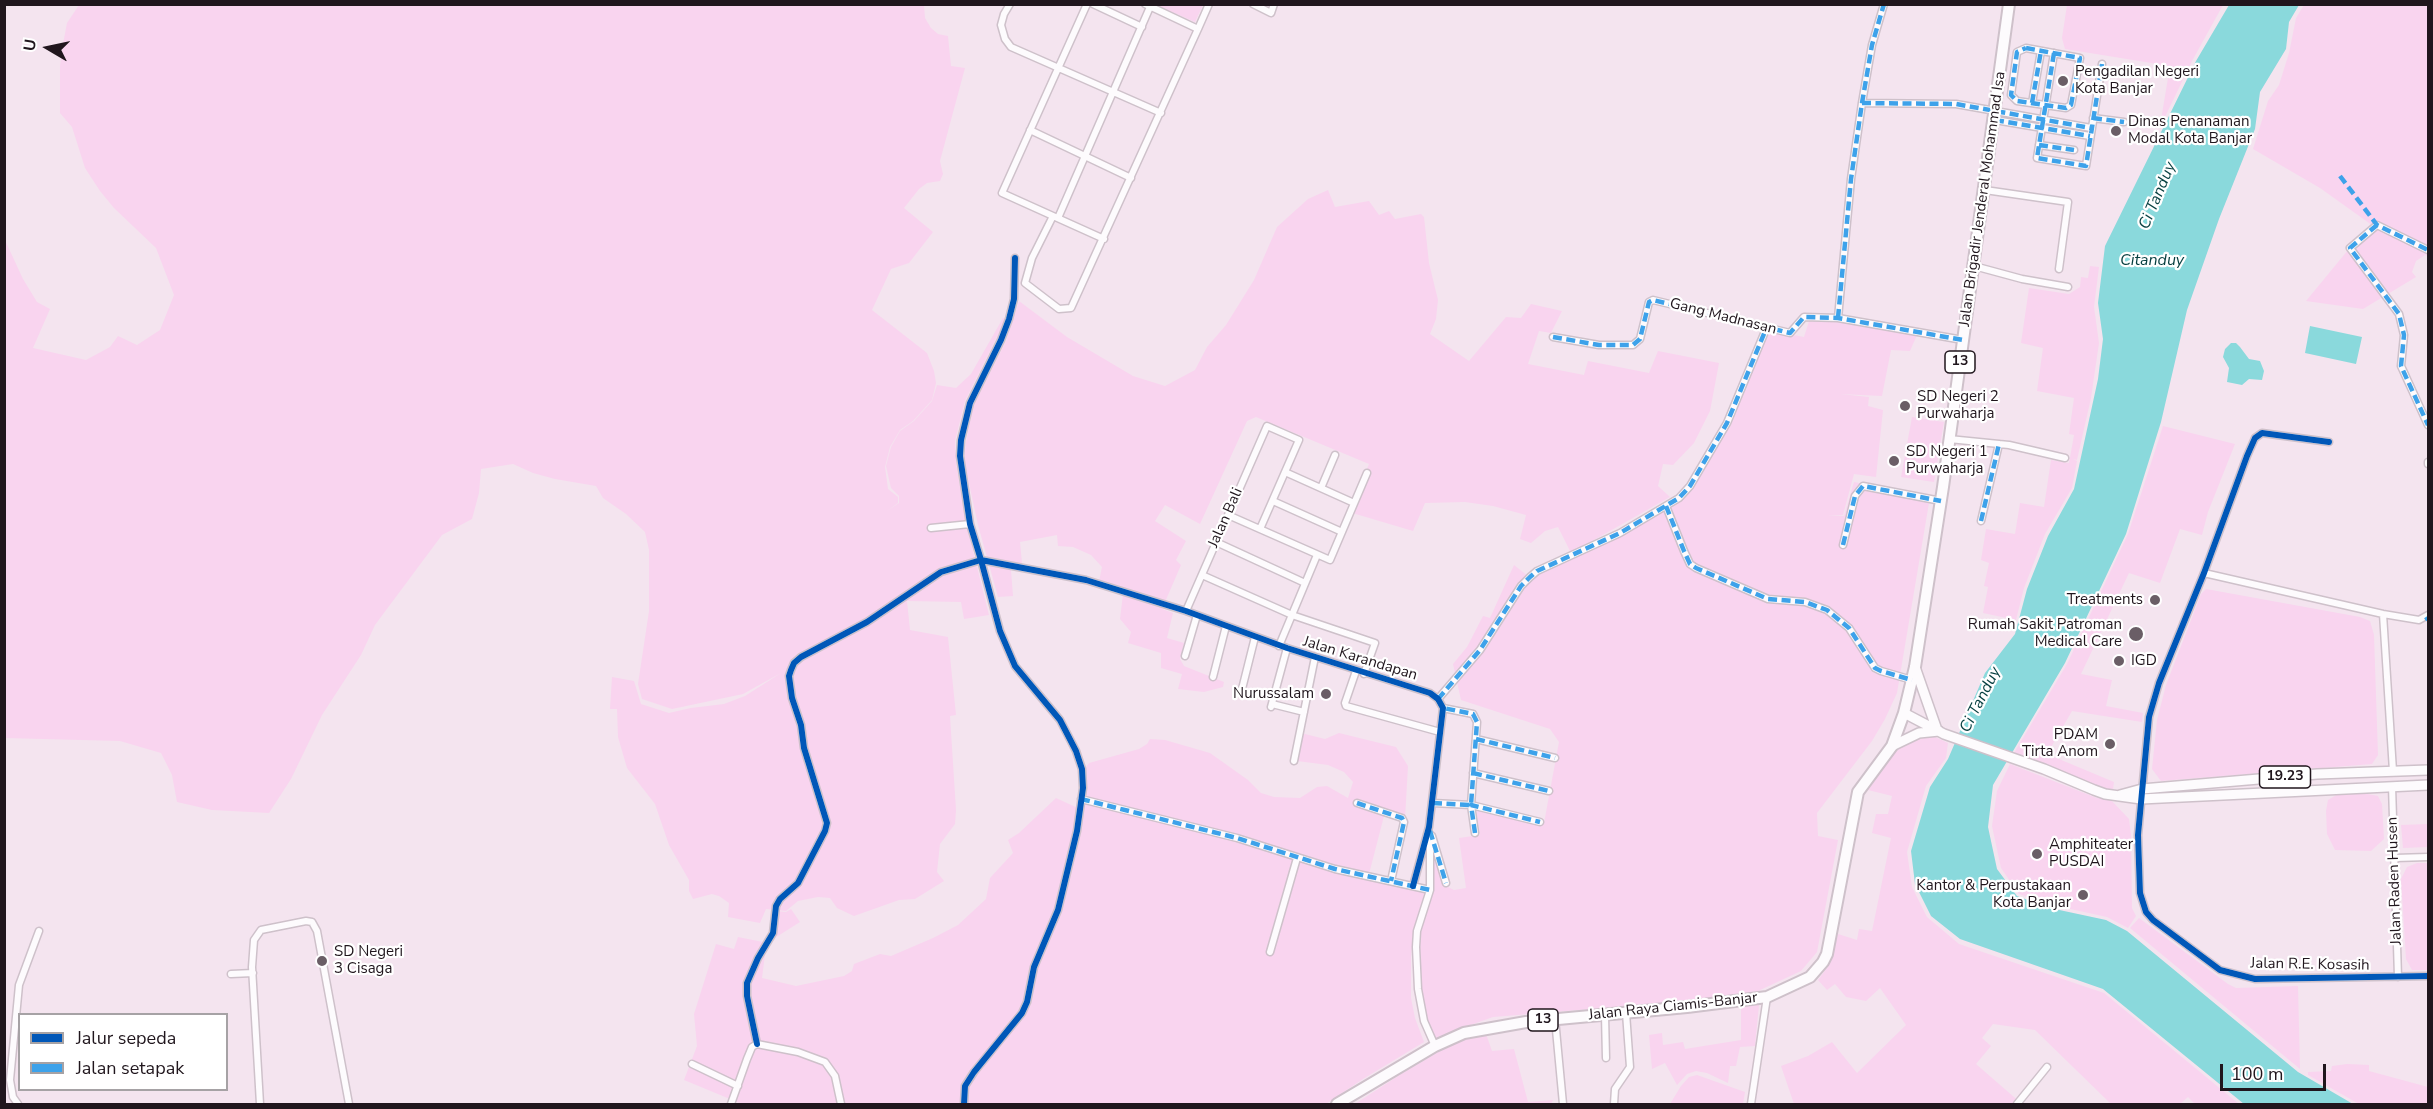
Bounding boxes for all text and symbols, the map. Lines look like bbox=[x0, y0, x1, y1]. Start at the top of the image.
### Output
north arrow bbox=[18, 18, 78, 78]
text: U bbox=[18, 38, 42, 53]
place label: Pengadilan Negeri Kota Banjar bbox=[2075, 63, 2199, 98]
street label: Jalan Brigadir Jenderal Mohammad Isa bbox=[1956, 70, 2010, 328]
marker: Pengadilan Negeri Kota Banjar bbox=[2056, 74, 2070, 88]
place label: Dinas Penanaman Modal Kota Banjar bbox=[2128, 113, 2252, 148]
marker: Dinas Penanaman Modal Kota Banjar bbox=[2109, 124, 2123, 138]
water label: Ci Tanduy bbox=[2135, 160, 2181, 232]
water label: Citanduy bbox=[2120, 251, 2184, 271]
street label: Gang Madnasan bbox=[1668, 295, 1778, 339]
road number: 13 bbox=[1945, 351, 1975, 373]
place label: SD Negeri 2 Purwaharja bbox=[1917, 388, 1999, 423]
marker: SD Negeri 2 Purwaharja bbox=[1898, 399, 1912, 413]
place label: SD Negeri 1 Purwaharja bbox=[1906, 443, 1988, 478]
marker: SD Negeri 1 Purwaharja bbox=[1887, 454, 1901, 468]
street label: Jalan Bali bbox=[1205, 485, 1247, 551]
place label: Treatments bbox=[2067, 591, 2143, 609]
marker: Treatments bbox=[2148, 593, 2162, 607]
place label: Rumah Sakit Patroman Medical Care bbox=[1968, 616, 2122, 651]
marker: Rumah Sakit Patroman Medical Care bbox=[2127, 625, 2145, 643]
street label: Jalan Karandapan bbox=[1301, 633, 1419, 685]
place label: IGD bbox=[2131, 652, 2157, 670]
marker: IGD bbox=[2112, 654, 2126, 668]
water label: Ci Tanduy bbox=[1956, 664, 2006, 736]
place label: Nurussalam bbox=[1233, 685, 1314, 703]
marker: Nurussalam bbox=[1319, 687, 1333, 701]
place label: PDAM Tirta Anom bbox=[2022, 726, 2098, 761]
marker: PDAM Tirta Anom bbox=[2103, 737, 2117, 751]
road number: 19.23 bbox=[2260, 766, 2310, 788]
street label: Jalan Raden Husen bbox=[2384, 817, 2406, 945]
place label: Amphiteater PUSDAI bbox=[2049, 836, 2133, 871]
marker: Amphiteater PUSDAI bbox=[2030, 847, 2044, 861]
place label: Kantor & Perpustakaan Kota Banjar bbox=[1916, 877, 2071, 912]
marker: Kantor & Perpustakaan Kota Banjar bbox=[2076, 888, 2090, 902]
place label: SD Negeri 3 Cisaga bbox=[334, 943, 403, 978]
marker: SD Negeri 3 Cisaga bbox=[315, 954, 329, 968]
street label: Jalan R.E. Kosasih bbox=[2250, 955, 2370, 975]
street label: Jalan Raya Ciamis-Banjar bbox=[1588, 989, 1758, 1025]
road number: 13 bbox=[1528, 1009, 1558, 1031]
legend bbox=[18, 1013, 228, 1091]
text: Jalur sepeda bbox=[76, 1026, 176, 1050]
scale bar bbox=[2223, 1052, 2330, 1090]
text: Jalan setapak bbox=[76, 1056, 184, 1080]
text: 100 m bbox=[2231, 1062, 2283, 1086]

